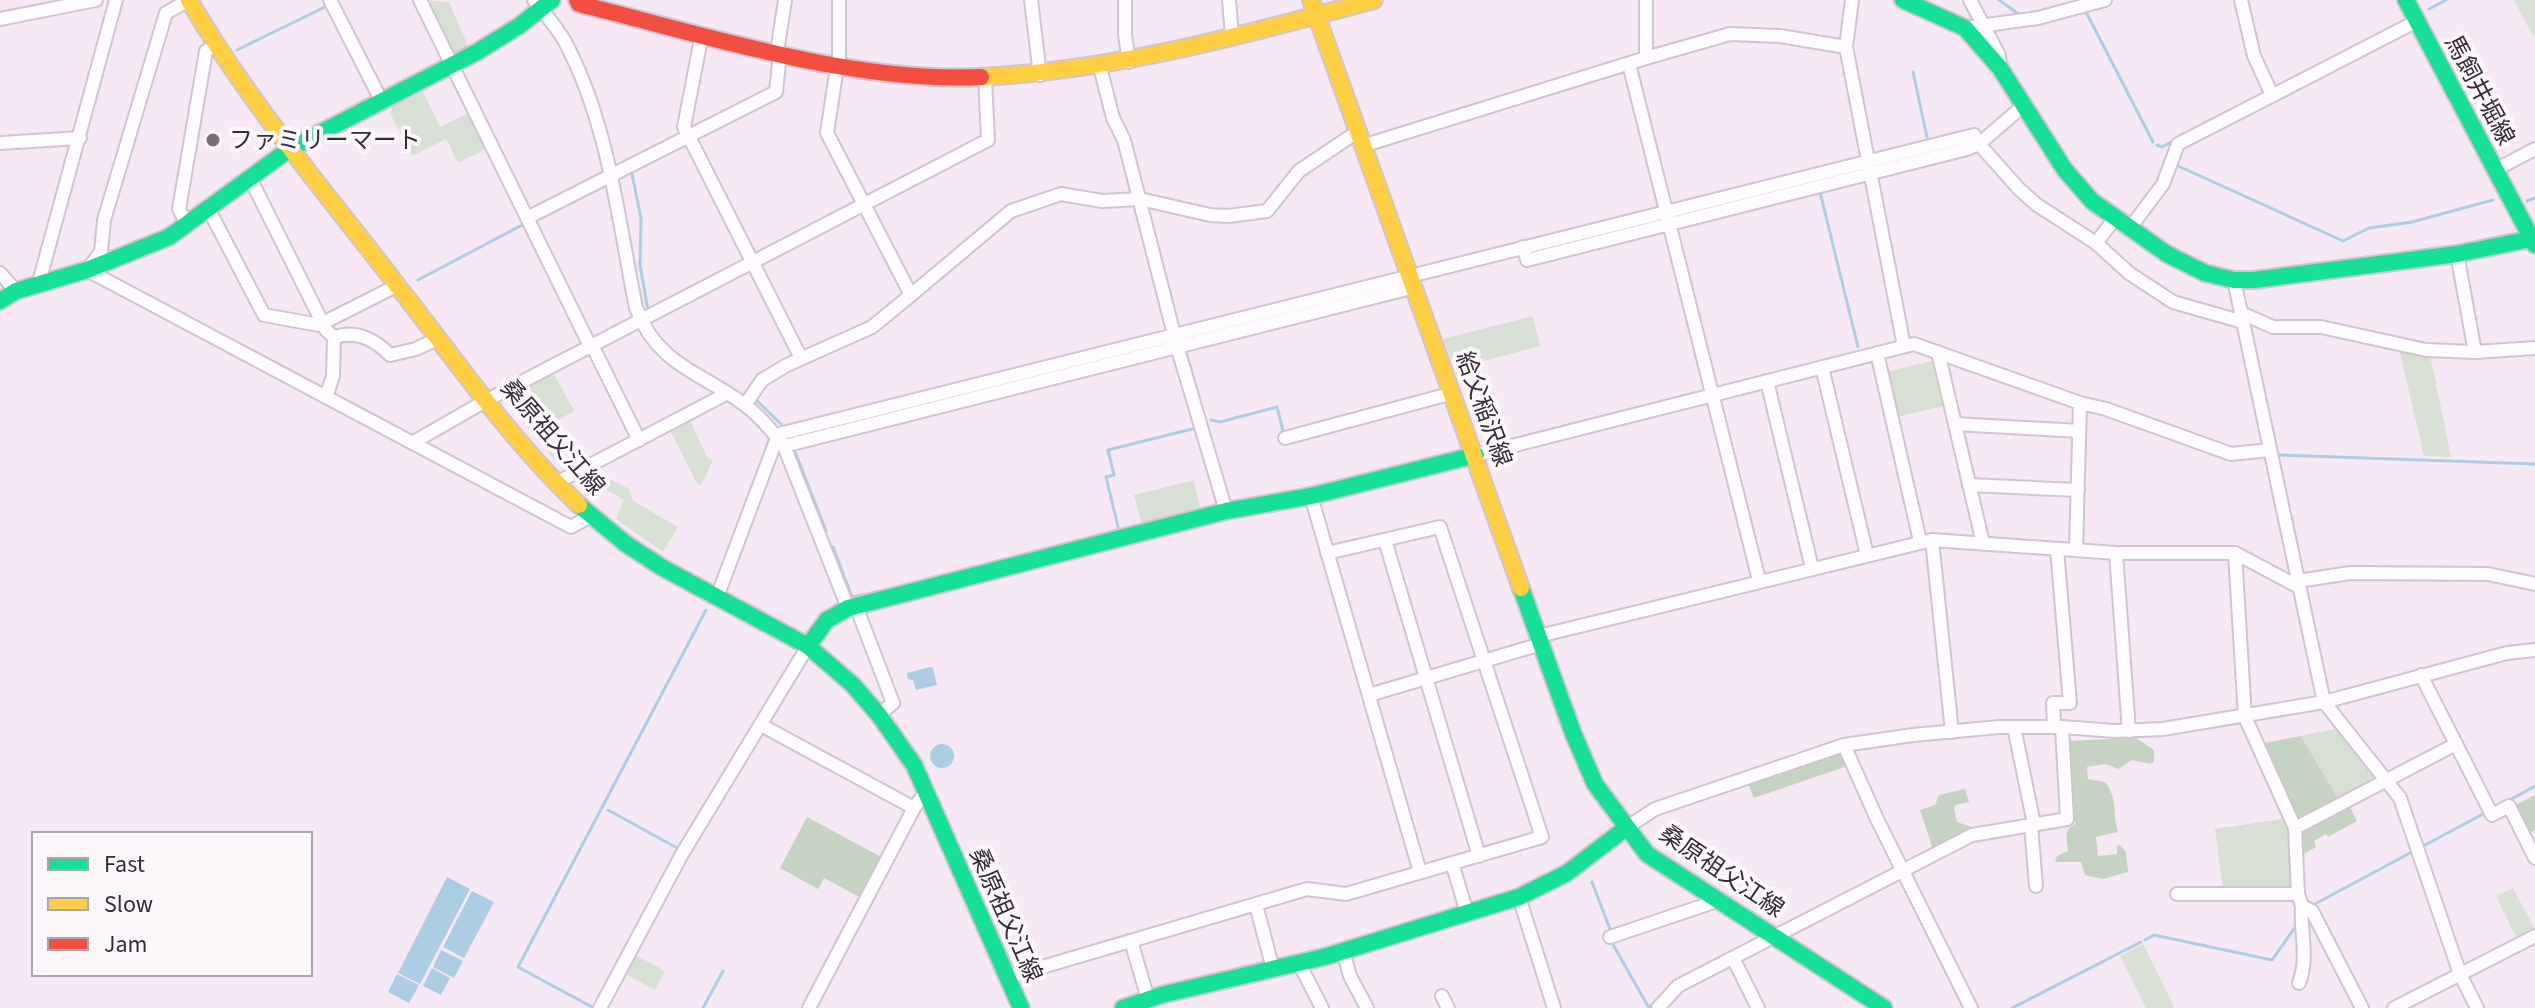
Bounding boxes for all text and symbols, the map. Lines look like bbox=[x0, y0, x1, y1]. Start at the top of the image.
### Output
street label: 馬飼井堀線 bbox=[2436, 29, 2523, 151]
place label: ファミリーマート bbox=[229, 123, 421, 158]
marker: ファミリーマート bbox=[204, 131, 222, 149]
street label: 給父稲沢線 bbox=[1447, 347, 1520, 472]
street label: 桑原祖父江線 bbox=[492, 372, 613, 503]
street label: 桑原祖父江線 bbox=[1652, 817, 1791, 926]
legend bbox=[32, 832, 312, 976]
street label: 桑原祖父江線 bbox=[960, 842, 1051, 988]
text: Fast bbox=[104, 847, 145, 882]
text: Slow bbox=[104, 887, 153, 922]
text: Jam bbox=[104, 927, 148, 962]

